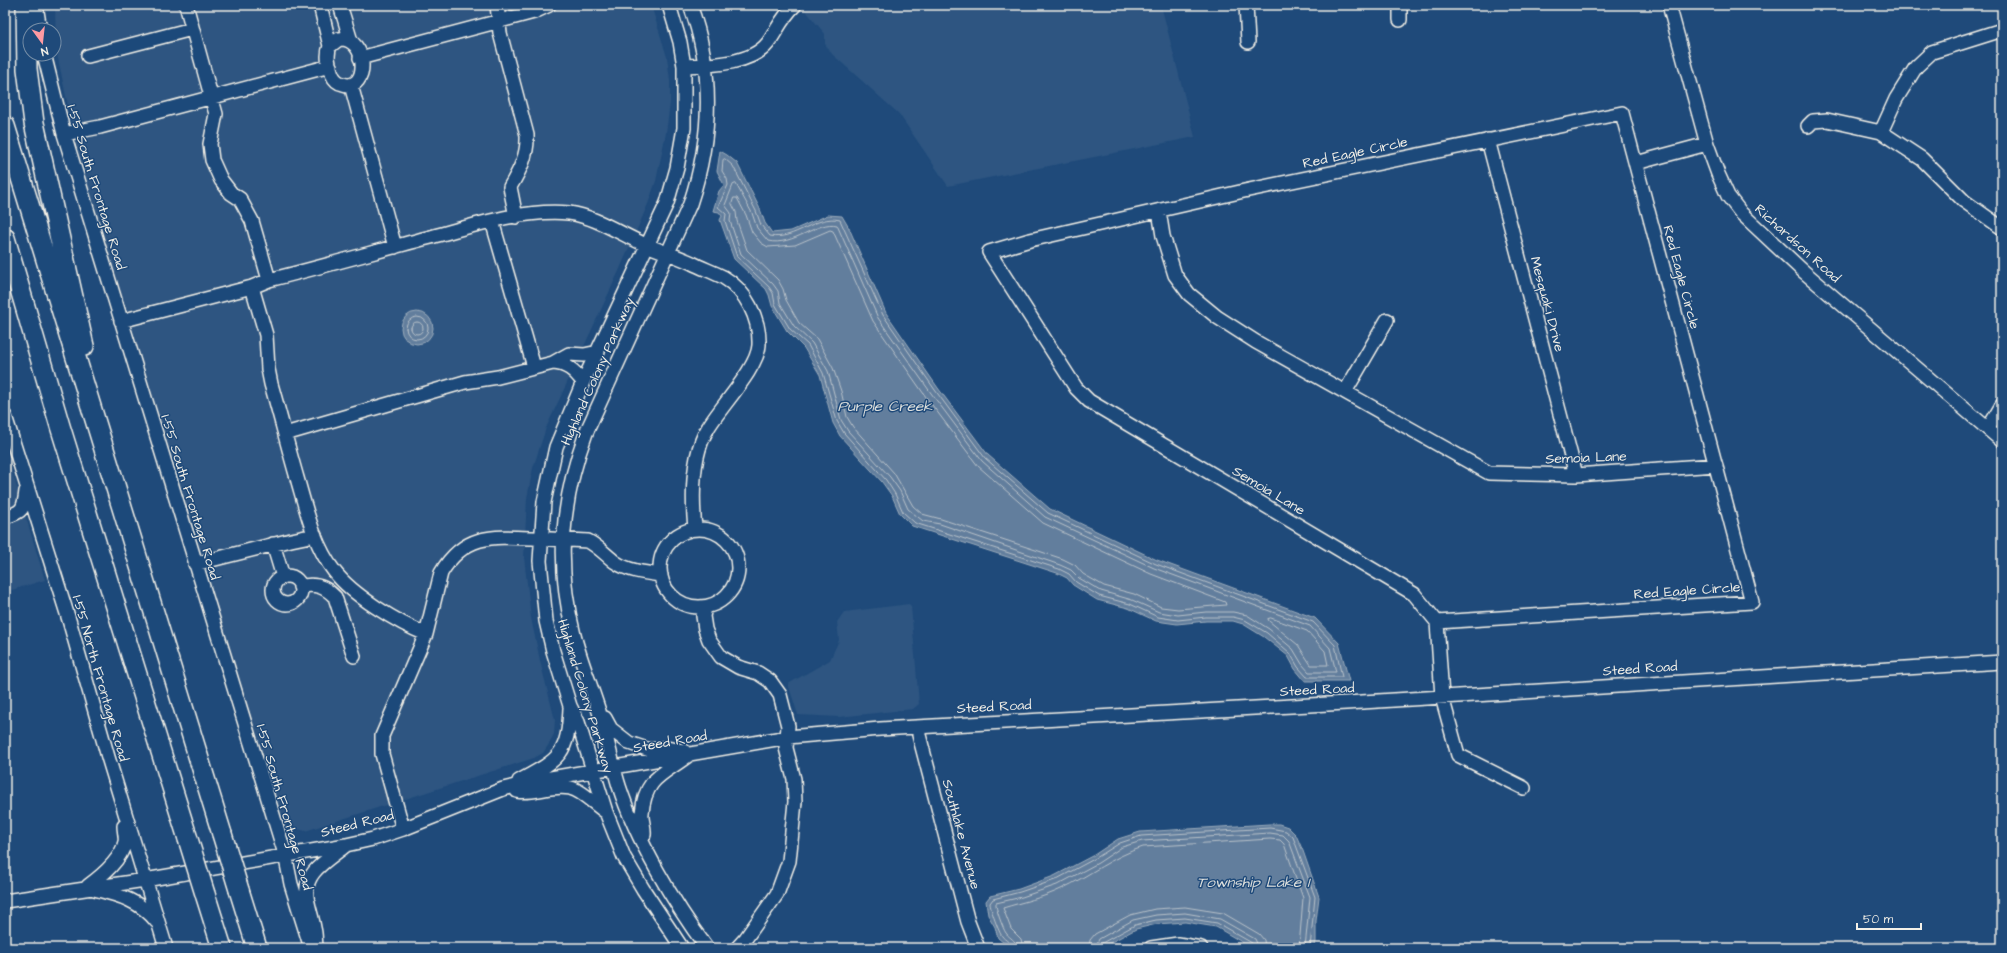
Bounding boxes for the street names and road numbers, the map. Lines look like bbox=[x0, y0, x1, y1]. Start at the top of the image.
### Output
street label: I-55 South Frontage Road bbox=[61, 102, 131, 272]
street label: Red Eagle Circle bbox=[1301, 132, 1410, 174]
street label: Richardson Road bbox=[1750, 200, 1845, 288]
street label: Red Eagle Circle bbox=[1658, 223, 1705, 332]
street label: Mesquaki Drive bbox=[1525, 254, 1569, 354]
street label: Highland Colony Parkway bbox=[556, 294, 640, 449]
street label: I-55 South Frontage Road bbox=[155, 412, 225, 582]
street label: Semoia Lane bbox=[1545, 447, 1628, 469]
street label: Semoia Lane bbox=[1228, 461, 1309, 521]
street label: Red Eagle Circle bbox=[1633, 577, 1741, 605]
street label: I-55 North Frontage Road bbox=[67, 593, 133, 764]
street label: Highland Colony Parkway bbox=[552, 617, 618, 776]
street label: Steed Road bbox=[1602, 656, 1678, 682]
street label: Steed Road bbox=[1279, 678, 1355, 702]
street label: Steed Road bbox=[956, 695, 1032, 719]
street label: I-55 South Frontage Road bbox=[251, 722, 317, 893]
street label: Steed Road bbox=[632, 726, 709, 758]
street label: Southlake Avenue bbox=[937, 777, 985, 892]
street label: Steed Road bbox=[319, 805, 396, 843]

